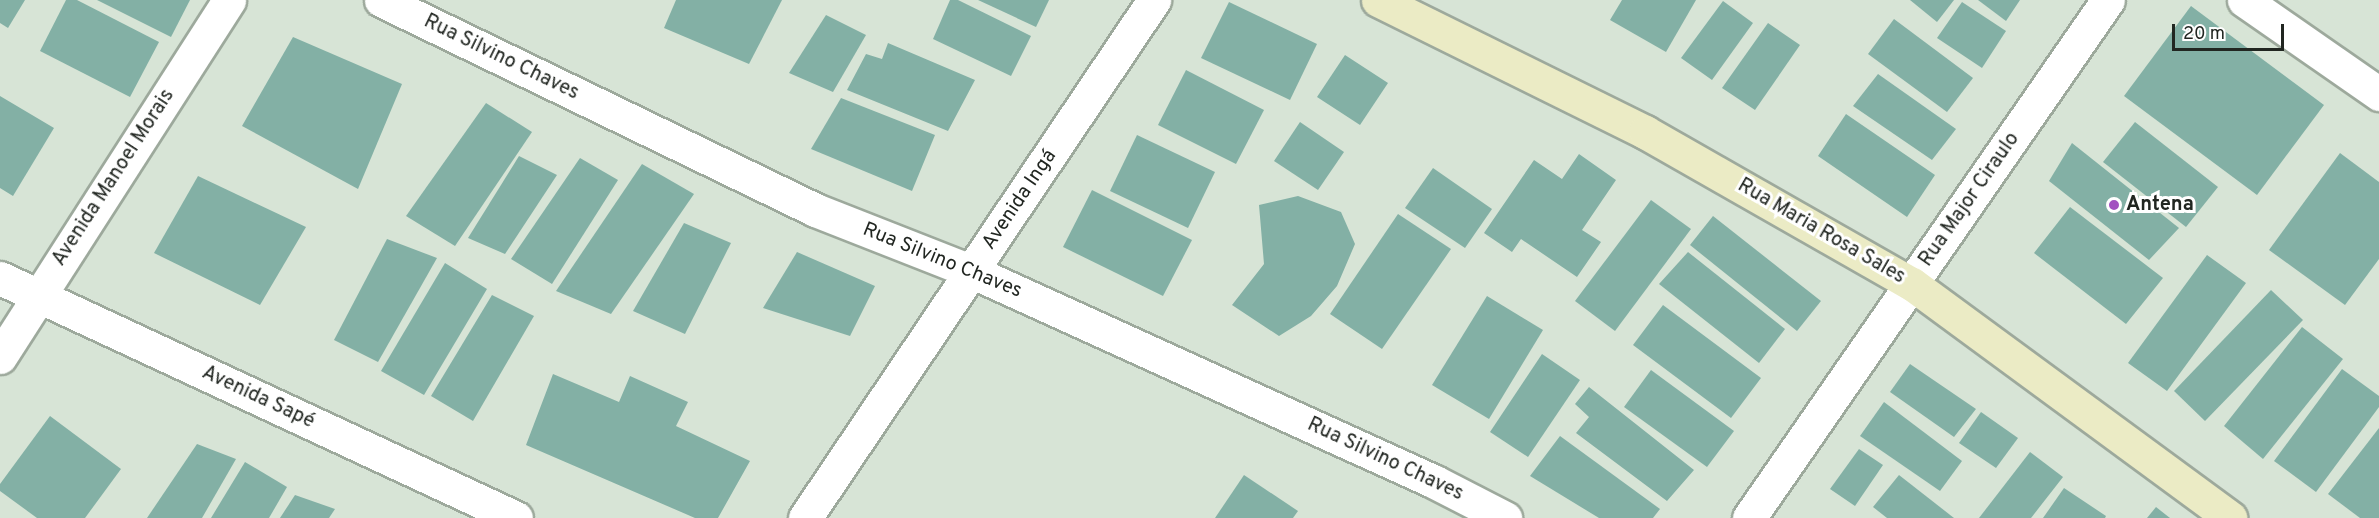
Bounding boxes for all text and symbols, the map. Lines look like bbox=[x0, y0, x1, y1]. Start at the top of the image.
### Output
street label: Rua Silvino Chaves bbox=[420, 10, 582, 106]
scale bar bbox=[2175, 12, 2288, 50]
text: 20 m bbox=[2183, 23, 2225, 46]
street label: Avenida Manoel Morais bbox=[48, 85, 180, 271]
street label: Rua Major Ciraulo bbox=[1915, 128, 2025, 272]
street label: Avenida Ingá bbox=[978, 145, 1062, 255]
street label: Rua Maria Rosa Sales bbox=[1733, 174, 1909, 290]
place label: Antena bbox=[2126, 193, 2194, 217]
marker: Antena bbox=[2107, 198, 2121, 212]
street label: Rua Silvino Chaves bbox=[859, 218, 1025, 304]
street label: Avenida Sapé bbox=[198, 361, 318, 435]
street label: Rua Silvino Chaves bbox=[1303, 413, 1467, 507]

